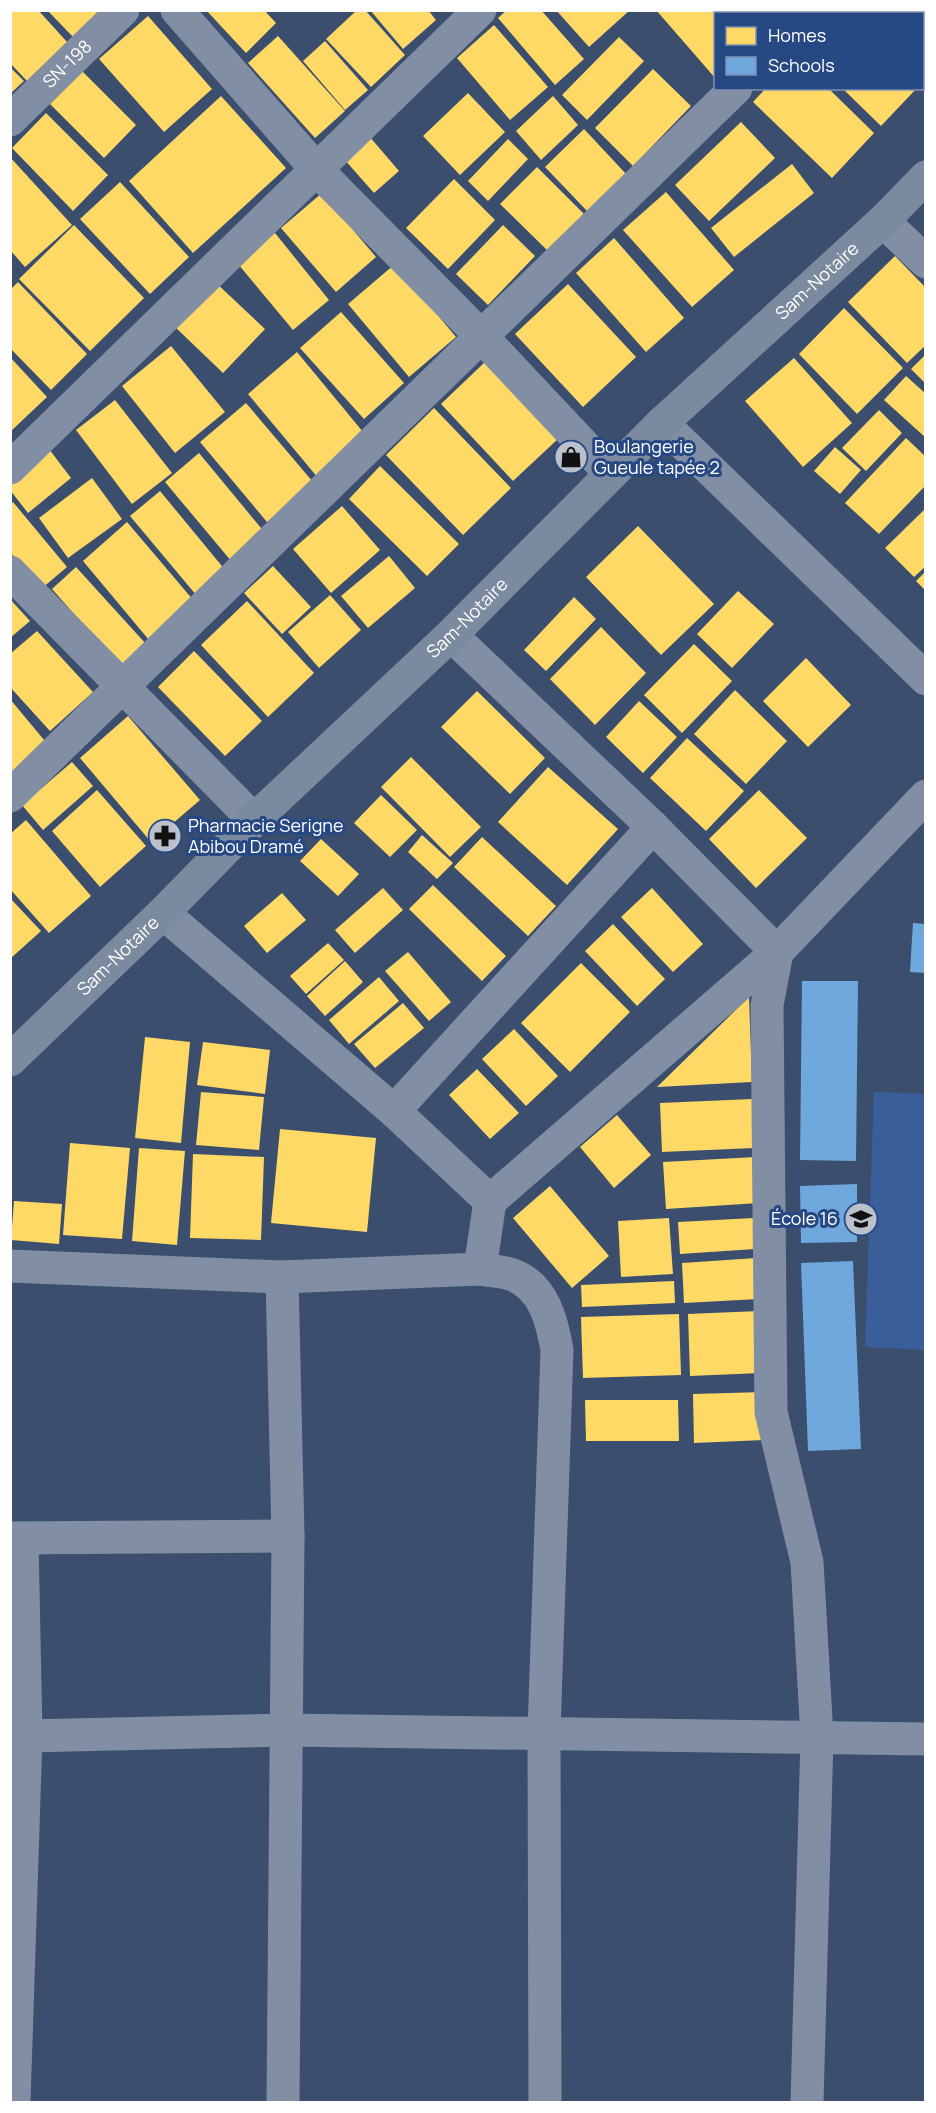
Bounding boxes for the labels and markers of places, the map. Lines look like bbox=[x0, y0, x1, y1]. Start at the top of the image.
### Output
place label: Boulangerie Gueule tapée 2 bbox=[594, 434, 720, 479]
shop icon: Boulangerie Gueule tapée 2 bbox=[553, 439, 589, 475]
place label: Pharmacie Serigne Abibou Dramé bbox=[188, 813, 343, 858]
pharmacy icon: Pharmacie Serigne Abibou Dramé bbox=[147, 818, 183, 854]
school or university icon: École 16 bbox=[843, 1201, 879, 1237]
place label: École 16 bbox=[771, 1206, 838, 1230]

